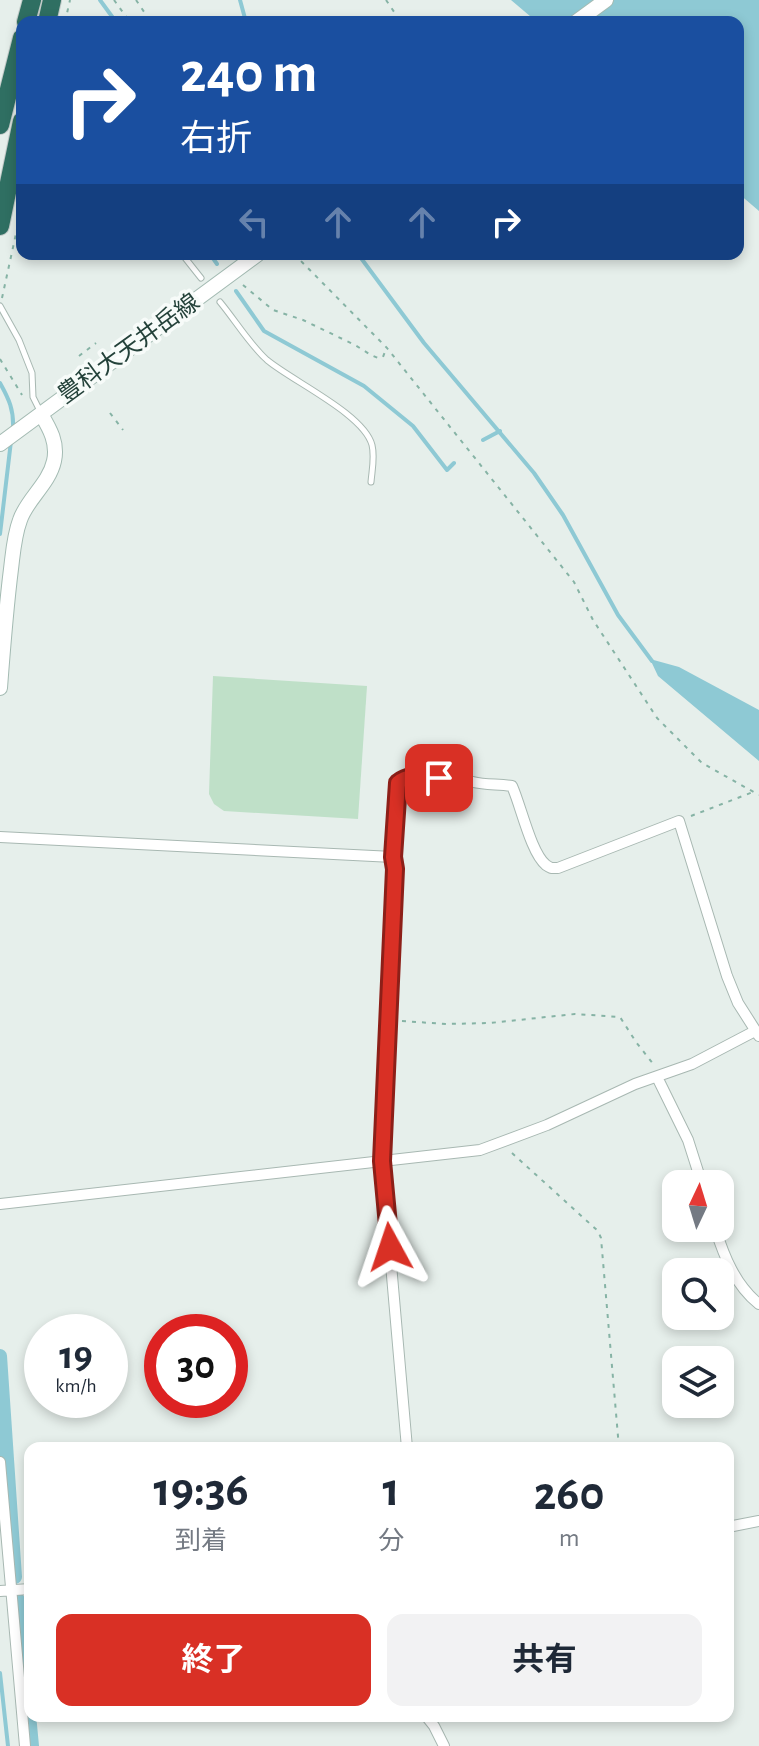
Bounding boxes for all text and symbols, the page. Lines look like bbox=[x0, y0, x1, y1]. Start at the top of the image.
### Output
text: 240 m bbox=[180, 46, 317, 102]
icon: right bbox=[48, 48, 152, 152]
text: 右折 bbox=[180, 121, 252, 157]
icon: left bbox=[232, 200, 276, 244]
icon: ahead bbox=[316, 200, 360, 244]
icon: ahead bbox=[400, 200, 444, 244]
icon: right bbox=[484, 200, 528, 244]
street label: 豊科大天井岳線 bbox=[53, 288, 204, 408]
pin bbox=[405, 744, 473, 812]
icon: arrive bbox=[417, 756, 461, 800]
north arrow bbox=[662, 1170, 734, 1242]
map controls bbox=[662, 1170, 734, 1418]
position arrow bbox=[348, 1205, 432, 1289]
button: search bbox=[662, 1258, 734, 1330]
speed limit sign: 30 bbox=[144, 1314, 248, 1418]
text: 19 bbox=[59, 1336, 93, 1376]
button: layers bbox=[662, 1346, 734, 1418]
text: km/h bbox=[55, 1376, 97, 1396]
text: 19:36 bbox=[153, 1467, 249, 1515]
text: 1 bbox=[383, 1467, 400, 1515]
text: 260 bbox=[534, 1471, 605, 1519]
text: m bbox=[559, 1525, 580, 1551]
text: 到着 bbox=[175, 1528, 227, 1554]
text: 分 bbox=[378, 1528, 404, 1554]
button: 終了 bbox=[56, 1614, 371, 1706]
button: 共有 bbox=[387, 1614, 702, 1706]

